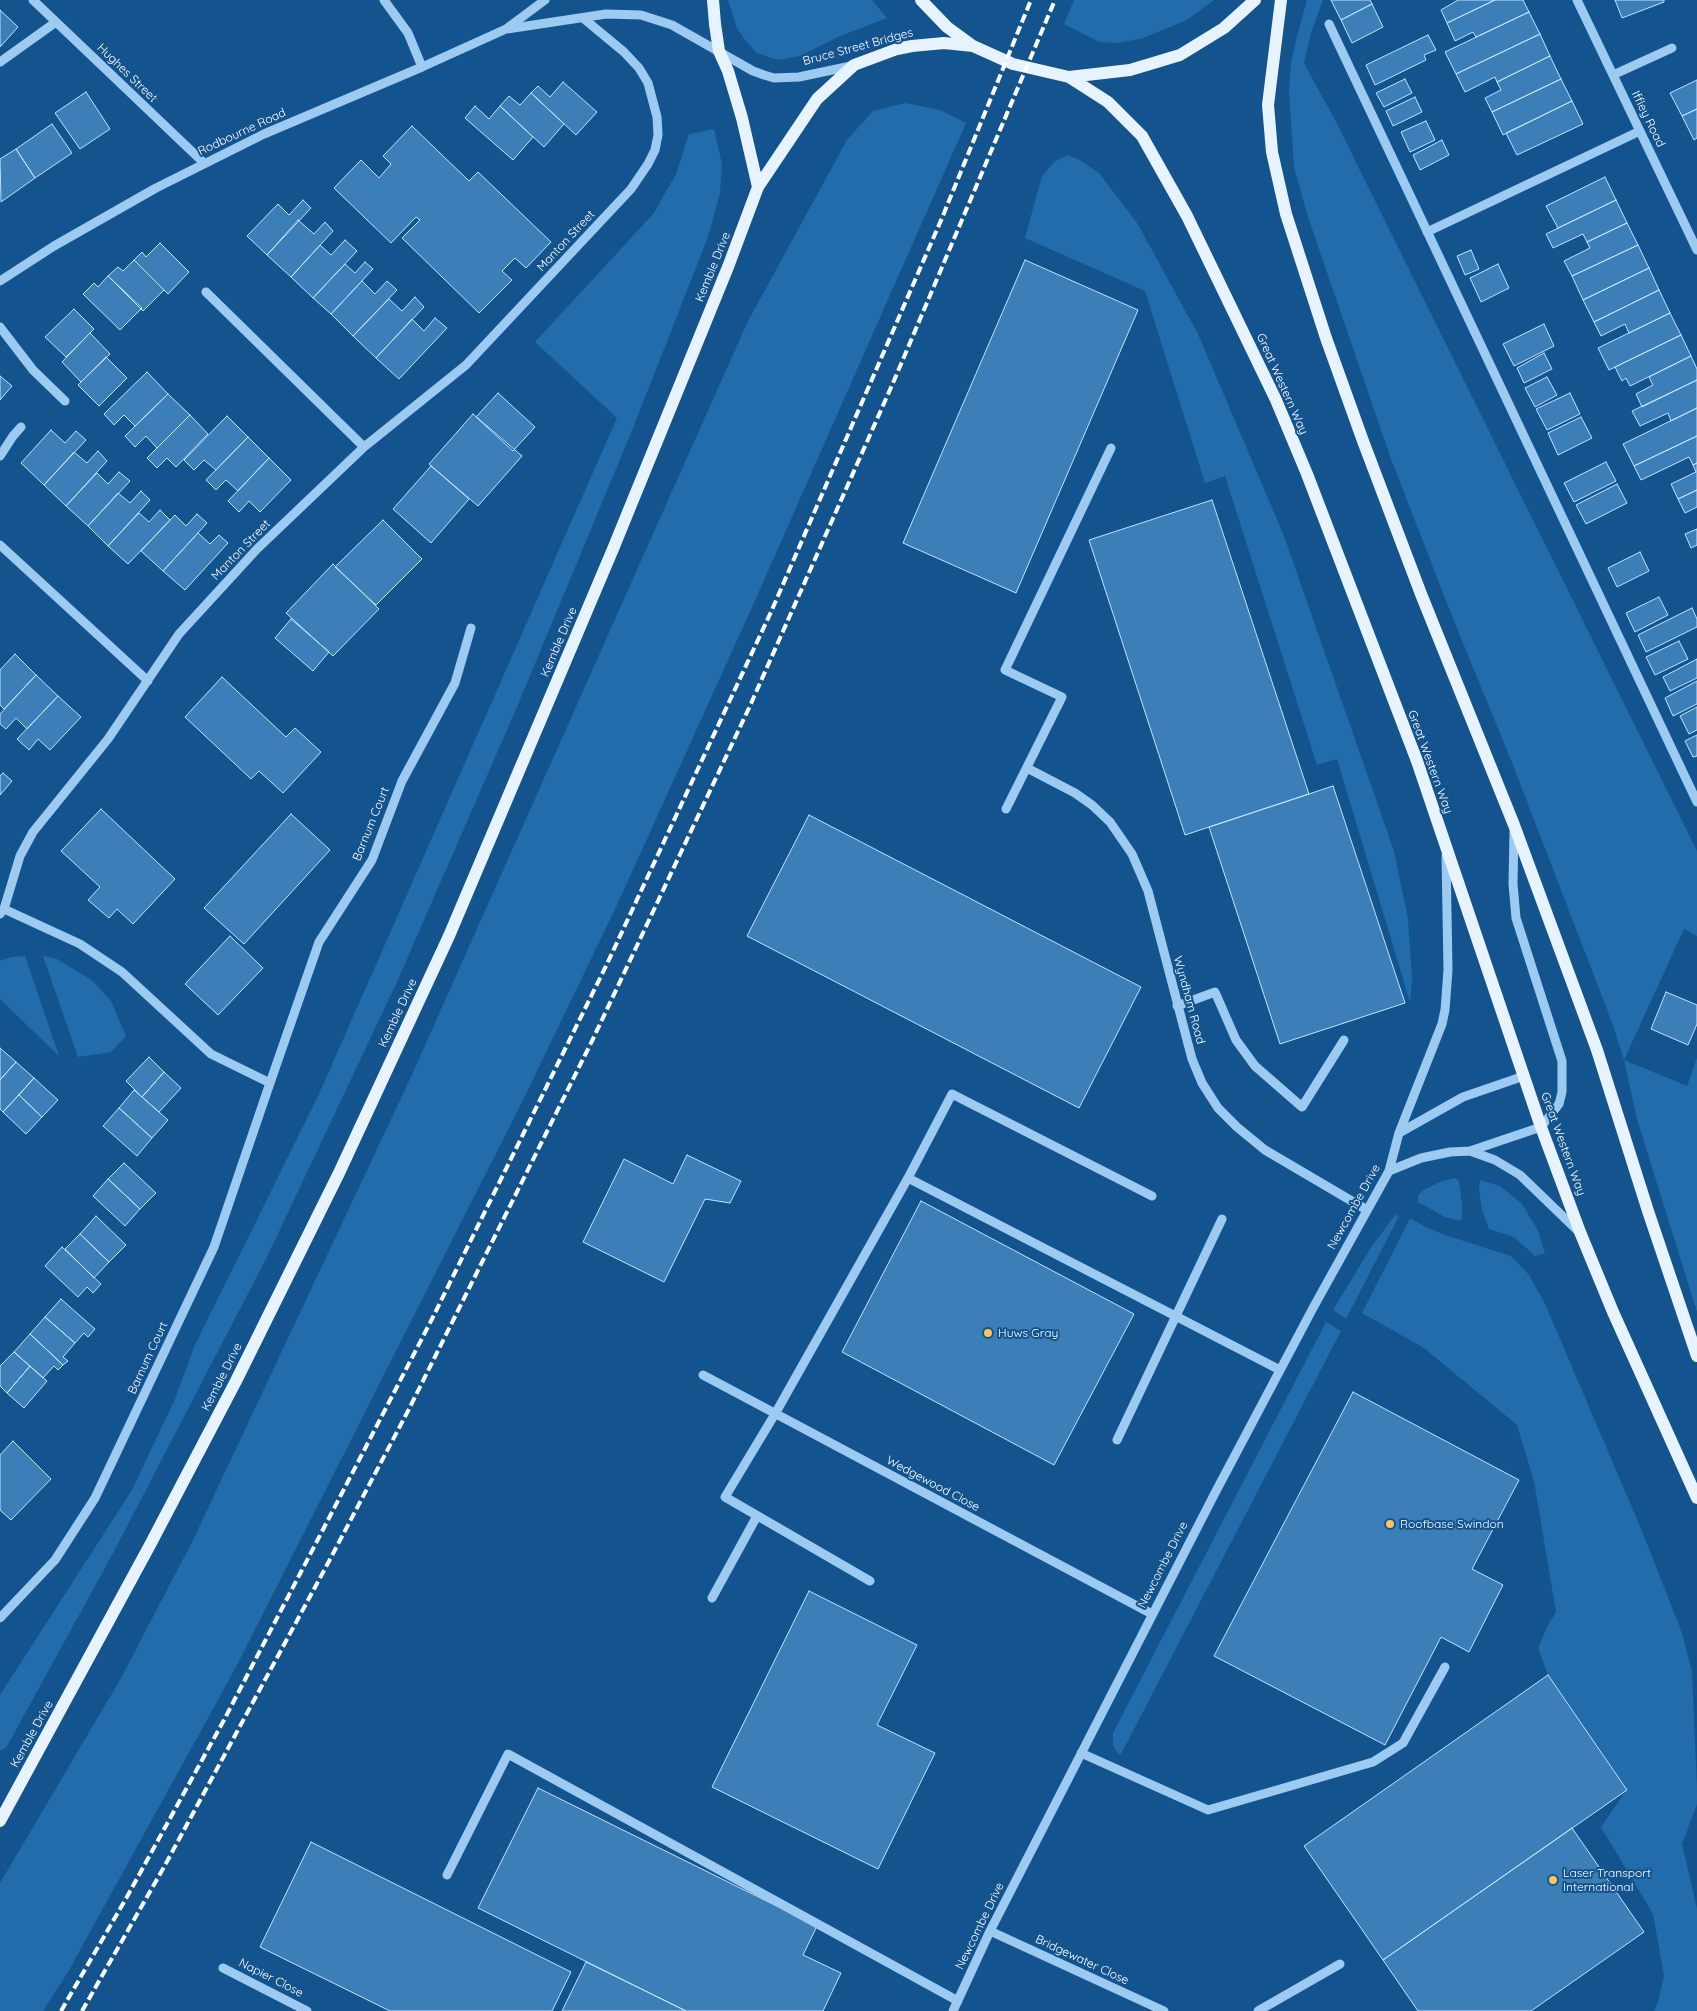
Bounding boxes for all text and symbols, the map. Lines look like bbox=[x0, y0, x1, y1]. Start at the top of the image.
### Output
street label: Bruce Street Bridges bbox=[801, 25, 915, 69]
street label: Hughes Street bbox=[94, 41, 160, 105]
street label: Iffley Road bbox=[1628, 88, 1668, 150]
street label: Rodbourne Road bbox=[196, 105, 288, 159]
street label: Manton Street bbox=[534, 207, 598, 275]
street label: Kemble Drive bbox=[692, 230, 734, 304]
street label: Great Western Way bbox=[1253, 331, 1311, 437]
street label: Manton Street bbox=[209, 517, 273, 583]
street label: Kemble Drive bbox=[538, 605, 580, 679]
street label: Great Western Way bbox=[1405, 708, 1455, 816]
street label: Barnum Court bbox=[350, 785, 392, 863]
street label: Wyndham Road bbox=[1170, 954, 1208, 1046]
street label: Kemble Drive bbox=[376, 976, 420, 1050]
street label: Great Western Way bbox=[1538, 1090, 1588, 1198]
street label: Newcombe Drive bbox=[1325, 1162, 1383, 1252]
street label: Barnum Court bbox=[125, 1319, 171, 1397]
place label: Huws Gray bbox=[998, 1326, 1058, 1340]
marker: Huws Gray bbox=[982, 1327, 994, 1339]
street label: Kemble Drive bbox=[199, 1341, 245, 1413]
street label: Wedgewood Close bbox=[884, 1453, 982, 1515]
place label: Roofbase Swindon bbox=[1400, 1517, 1504, 1531]
marker: Roofbase Swindon bbox=[1384, 1518, 1396, 1530]
street label: Newcombe Drive bbox=[1135, 1519, 1191, 1611]
street label: Kemble Drive bbox=[8, 1698, 56, 1770]
place label: Laser Transport International bbox=[1563, 1866, 1651, 1894]
marker: Laser Transport International bbox=[1547, 1874, 1559, 1886]
street label: Newcombe Drive bbox=[953, 1880, 1007, 1972]
street label: Bridgewater Close bbox=[1033, 1932, 1131, 1988]
street label: Napier Close bbox=[236, 1956, 306, 2000]

